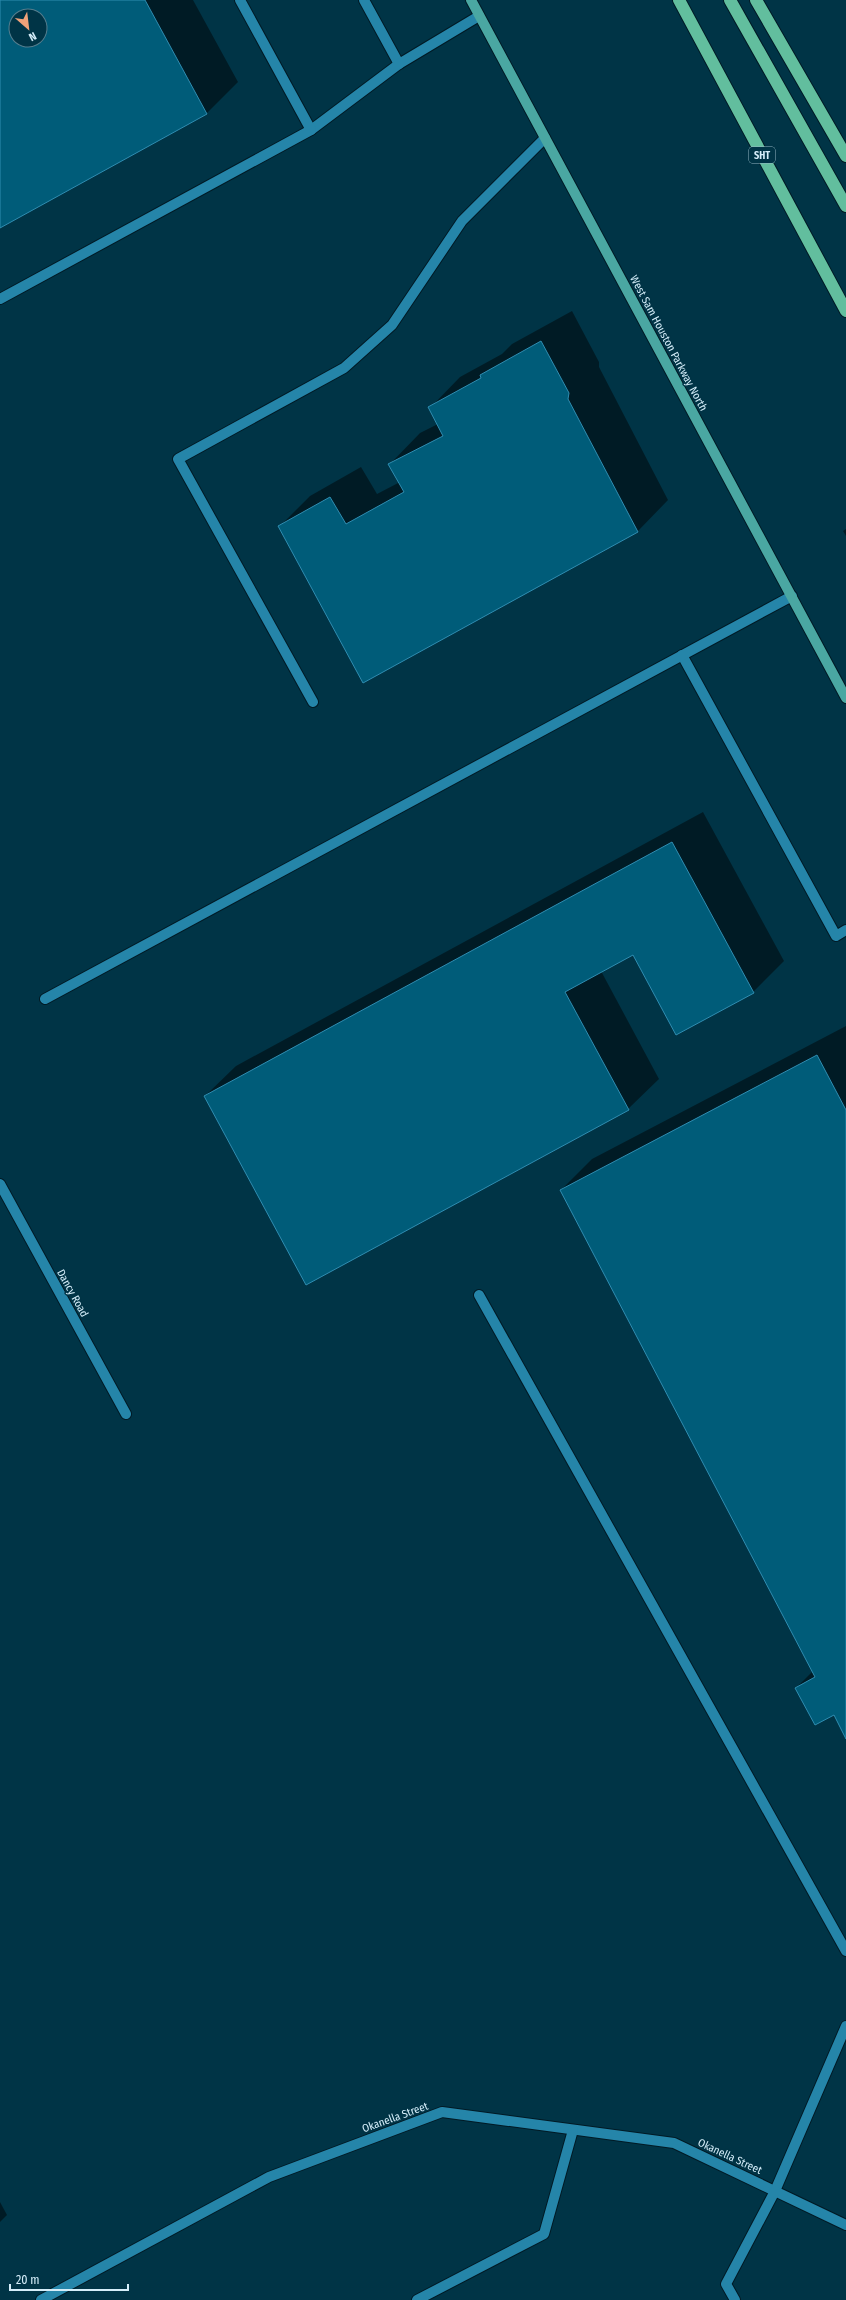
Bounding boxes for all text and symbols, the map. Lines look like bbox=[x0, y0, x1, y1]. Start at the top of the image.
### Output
north arrow bbox=[8, 8, 48, 48]
text: N bbox=[26, 29, 38, 44]
road number: SHT bbox=[749, 147, 775, 163]
street label: West Sam Houston Parkway North bbox=[627, 273, 710, 413]
street label: Dancy Road bbox=[54, 1267, 91, 1319]
street label: Okanella Street bbox=[360, 2099, 430, 2135]
street label: Okanella Street bbox=[696, 2136, 764, 2177]
scale bar bbox=[10, 2266, 128, 2292]
text: 20 m bbox=[16, 2273, 40, 2287]

